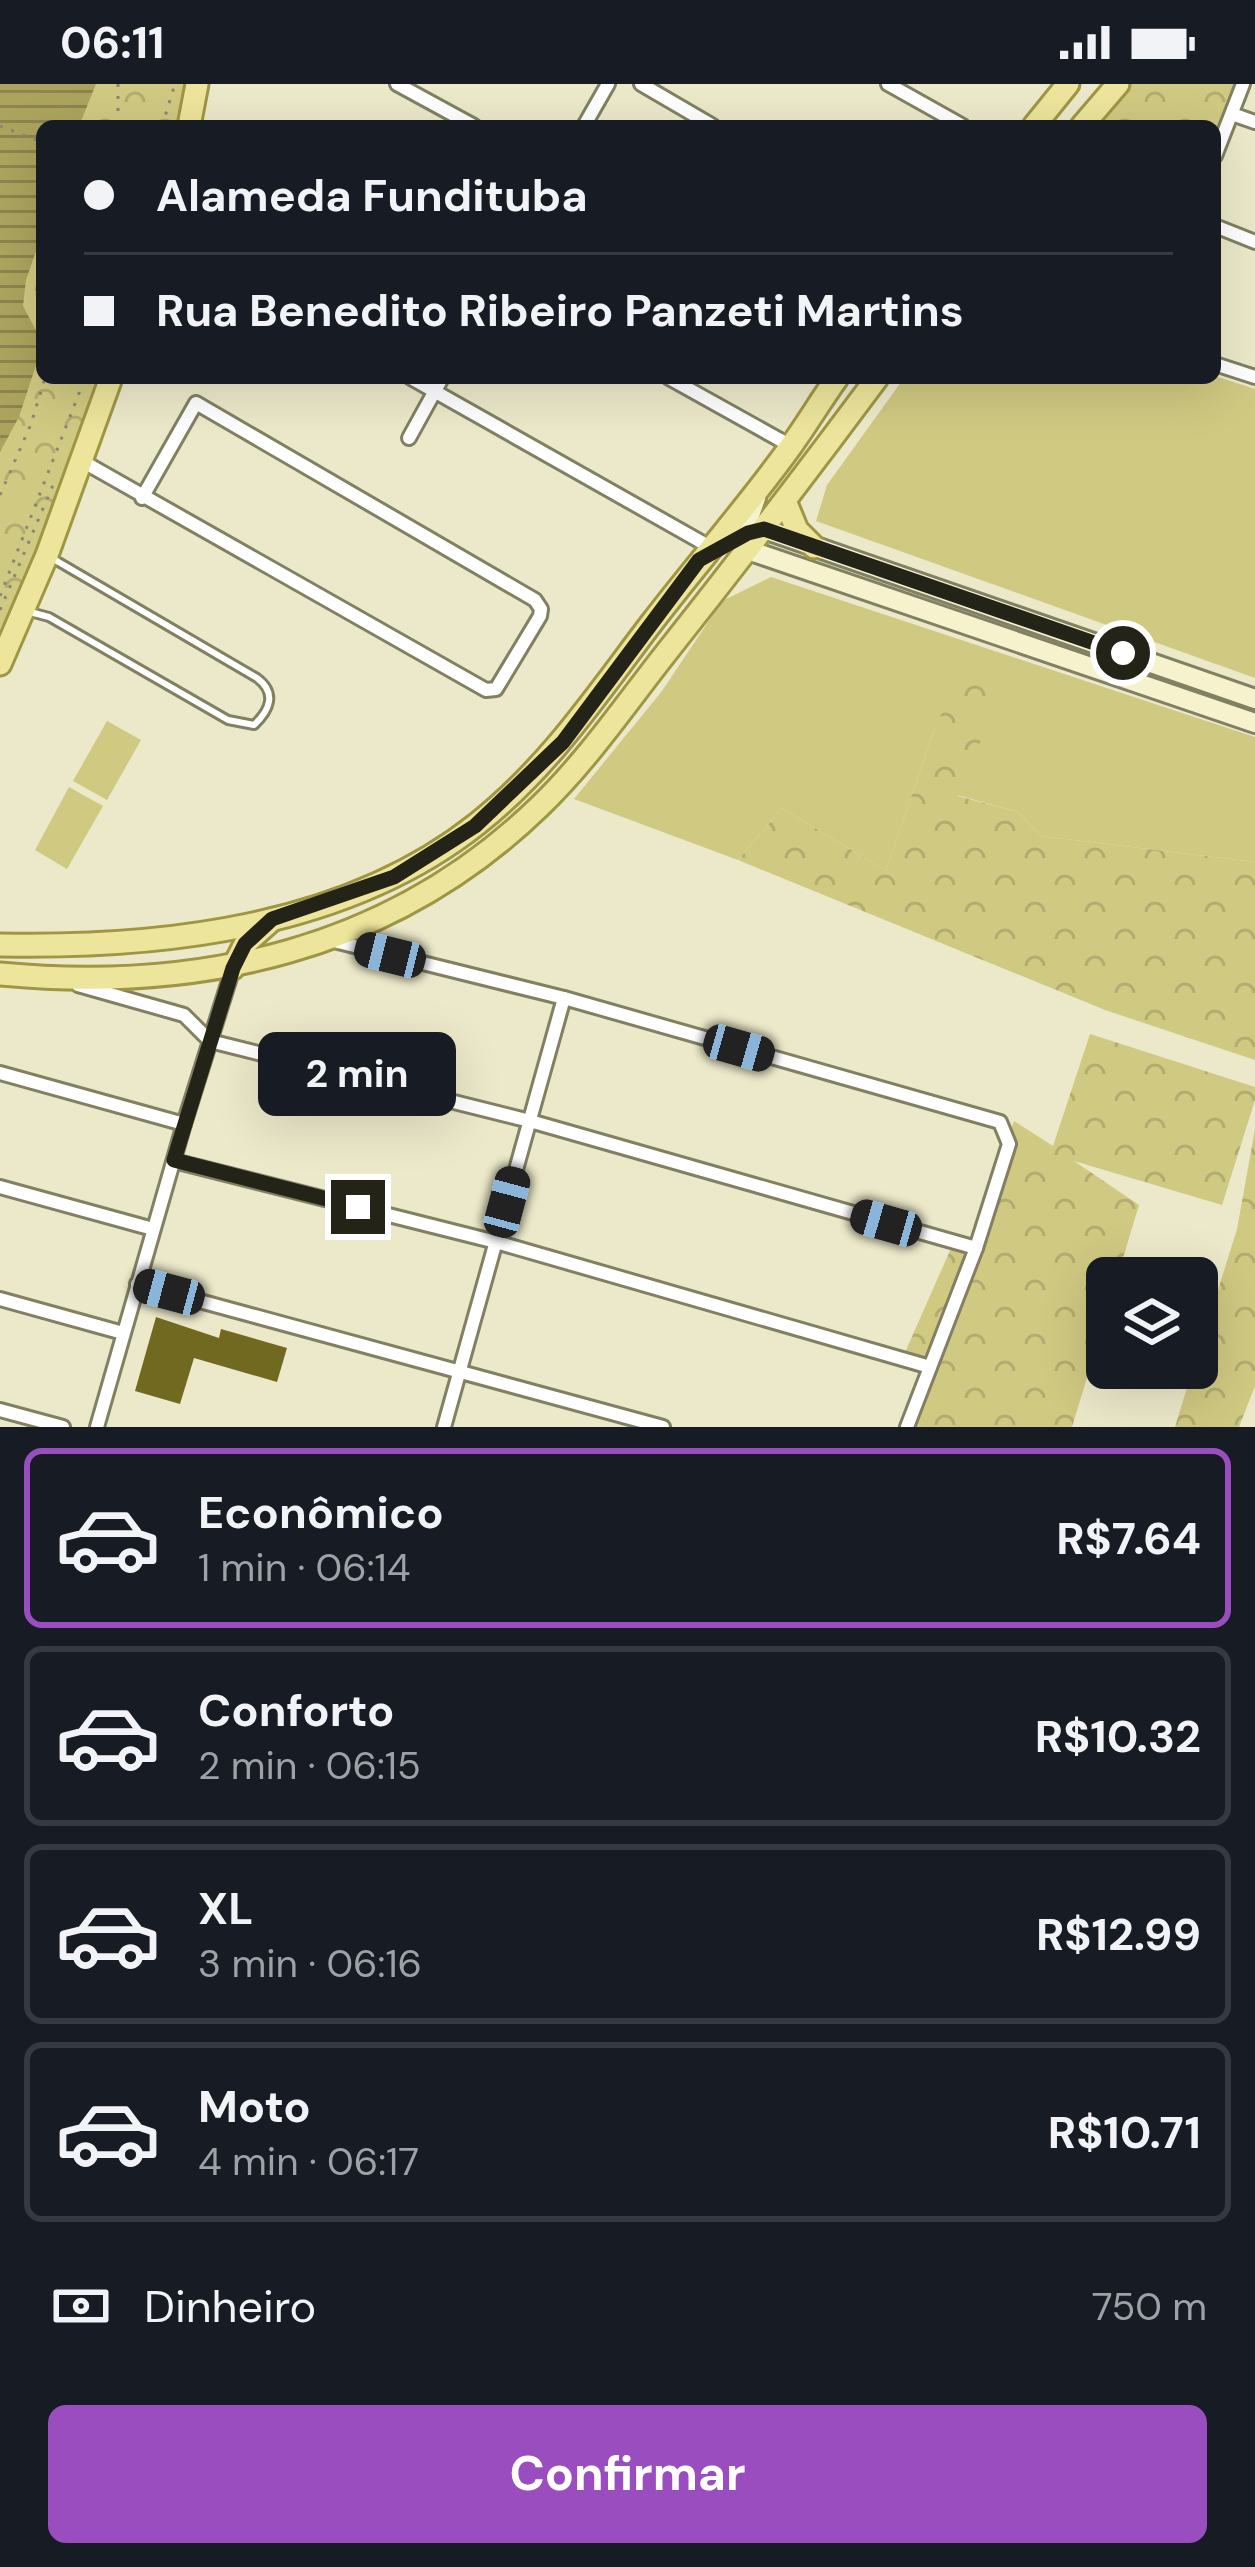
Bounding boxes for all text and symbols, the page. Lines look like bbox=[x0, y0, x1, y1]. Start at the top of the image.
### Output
text: 06:11 bbox=[60, 13, 164, 72]
text: Alameda Fundituba bbox=[156, 166, 588, 225]
text: Rua Benedito Ribeiro Panzeti Martins bbox=[156, 281, 964, 340]
route start bbox=[1096, 626, 1150, 680]
car bbox=[351, 929, 429, 981]
car bbox=[699, 1021, 779, 1075]
callout: 2 min bbox=[259, 1033, 457, 1117]
text: 2 min bbox=[305, 1048, 409, 1099]
car bbox=[480, 1163, 534, 1241]
route end bbox=[331, 1180, 385, 1234]
car bbox=[846, 1196, 926, 1250]
map controls bbox=[1086, 1257, 1218, 1389]
button: layers bbox=[1086, 1257, 1218, 1389]
car bbox=[130, 1265, 208, 1319]
text: Econômico bbox=[198, 1483, 444, 1542]
icon: car bbox=[54, 1484, 162, 1592]
text: R$7.64 bbox=[1056, 1509, 1201, 1568]
text: 1 min · 06:14 bbox=[198, 1542, 410, 1593]
text: Conforto bbox=[198, 1681, 394, 1740]
icon: car bbox=[54, 1682, 162, 1790]
text: R$10.32 bbox=[1035, 1707, 1201, 1766]
text: 2 min · 06:15 bbox=[198, 1740, 421, 1791]
text: XL bbox=[198, 1879, 253, 1938]
icon: car bbox=[54, 1880, 162, 1988]
text: R$12.99 bbox=[1036, 1905, 1201, 1964]
text: 3 min · 06:16 bbox=[198, 1938, 422, 1989]
text: Moto bbox=[198, 2077, 311, 2136]
icon: car bbox=[54, 2078, 162, 2186]
text: R$10.71 bbox=[1048, 2103, 1201, 2162]
text: 4 min · 06:17 bbox=[198, 2136, 419, 2187]
icon: cash bbox=[48, 2273, 114, 2339]
text: Dinheiro bbox=[144, 2277, 316, 2336]
text: 750 m bbox=[1092, 2281, 1207, 2332]
button: Confirmar bbox=[48, 2405, 1207, 2543]

